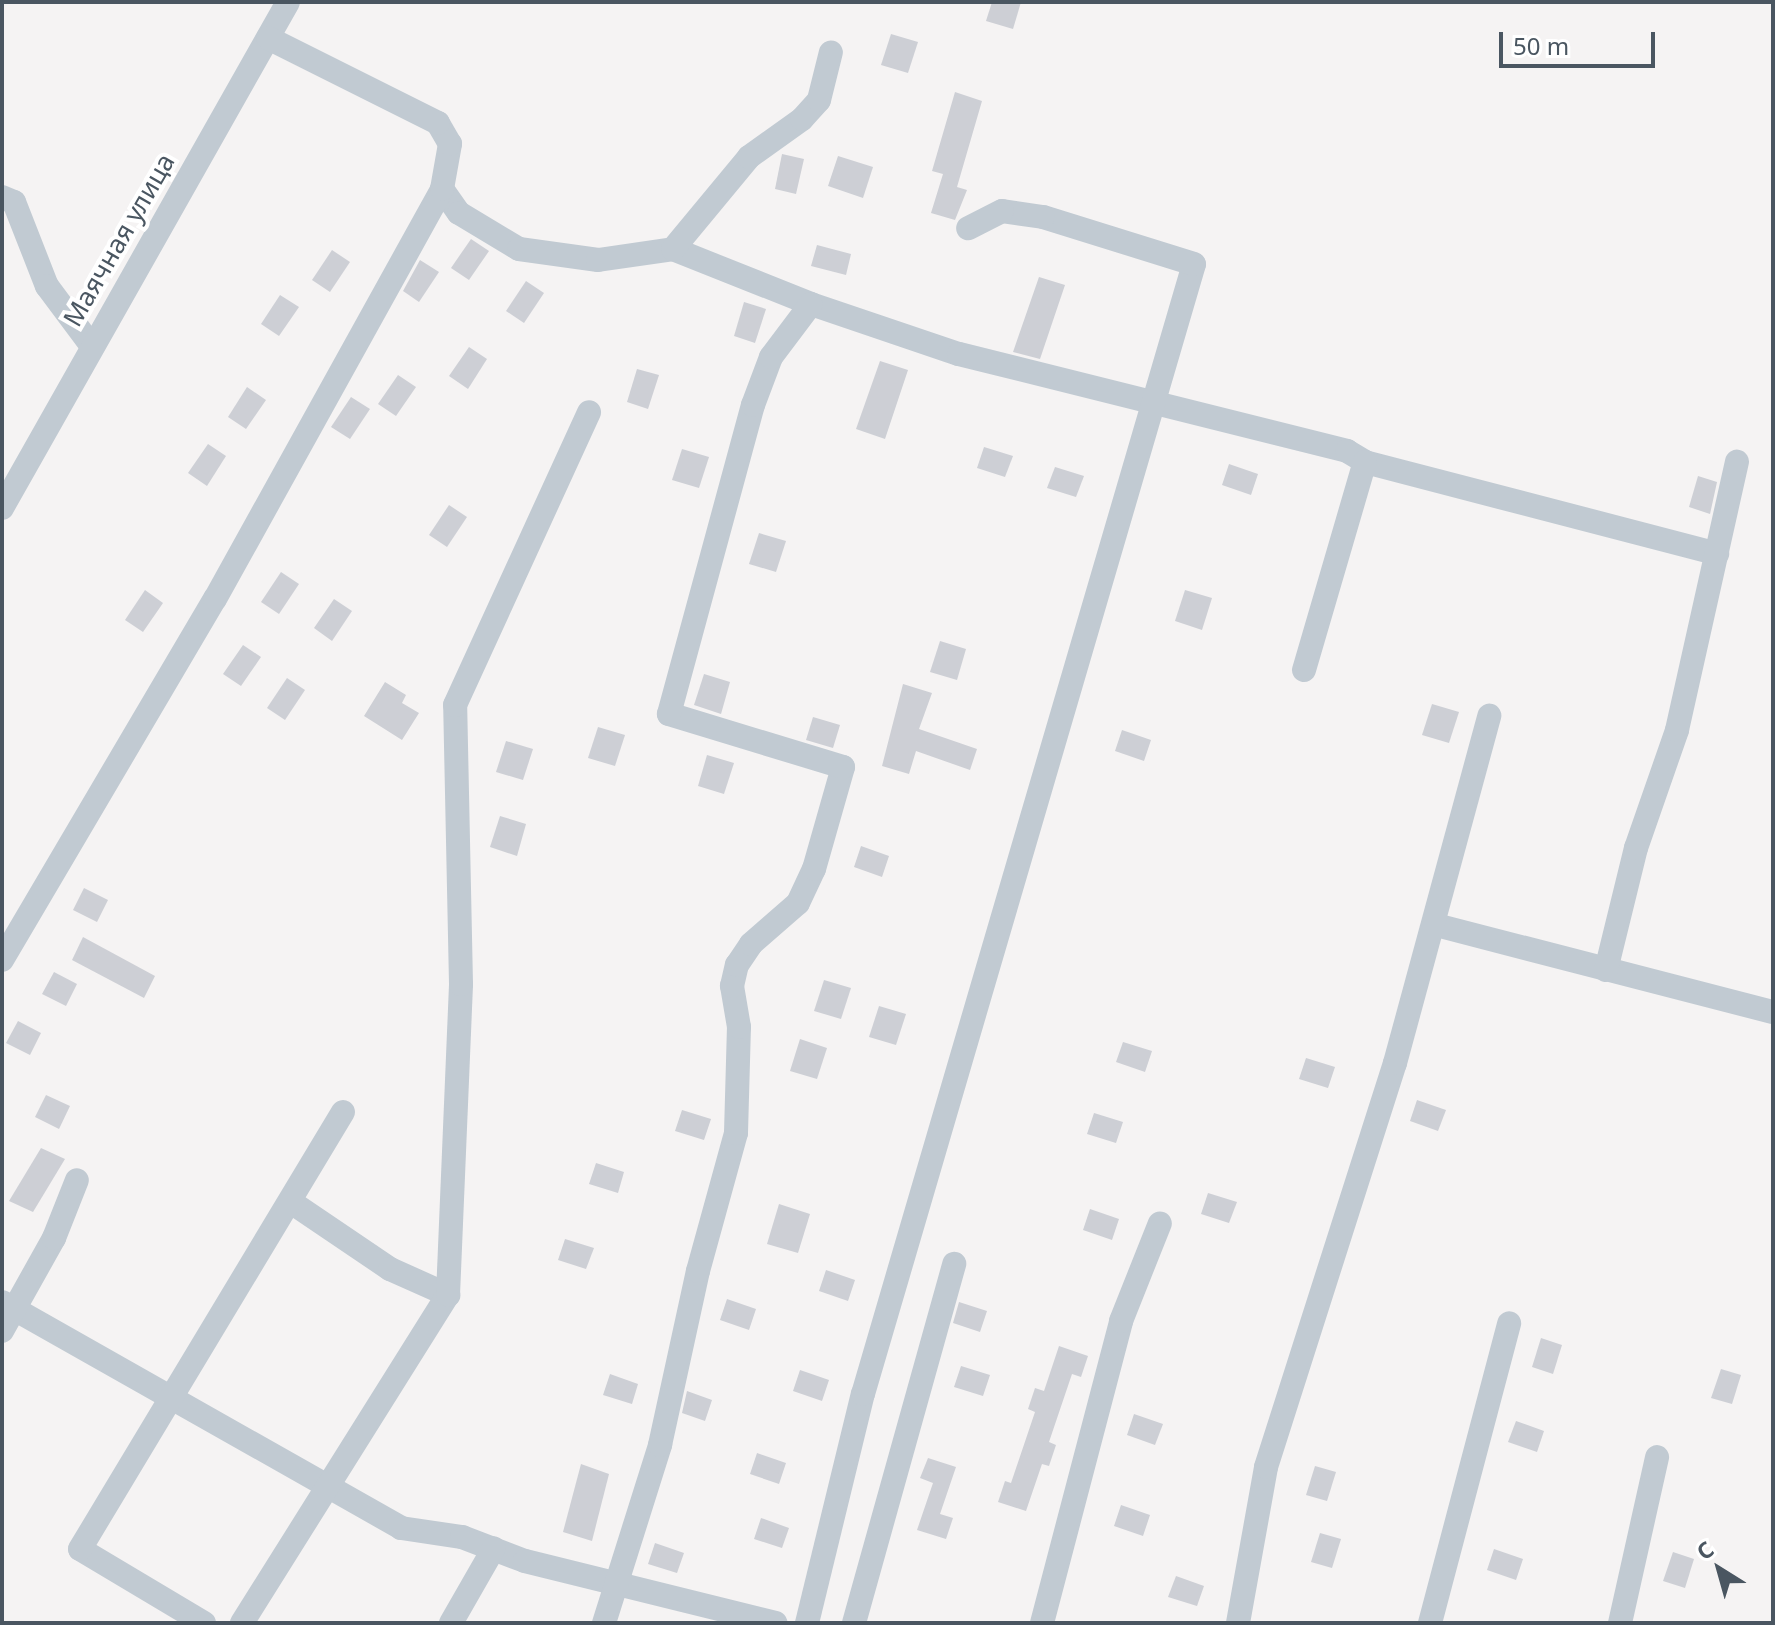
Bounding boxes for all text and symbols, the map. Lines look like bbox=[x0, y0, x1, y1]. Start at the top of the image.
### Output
scale bar bbox=[1503, 16, 1659, 66]
text: 50 m bbox=[1513, 29, 1569, 62]
street label: Маячная улица bbox=[57, 148, 181, 332]
north arrow bbox=[1679, 1529, 1759, 1609]
text: С bbox=[1690, 1534, 1719, 1566]

